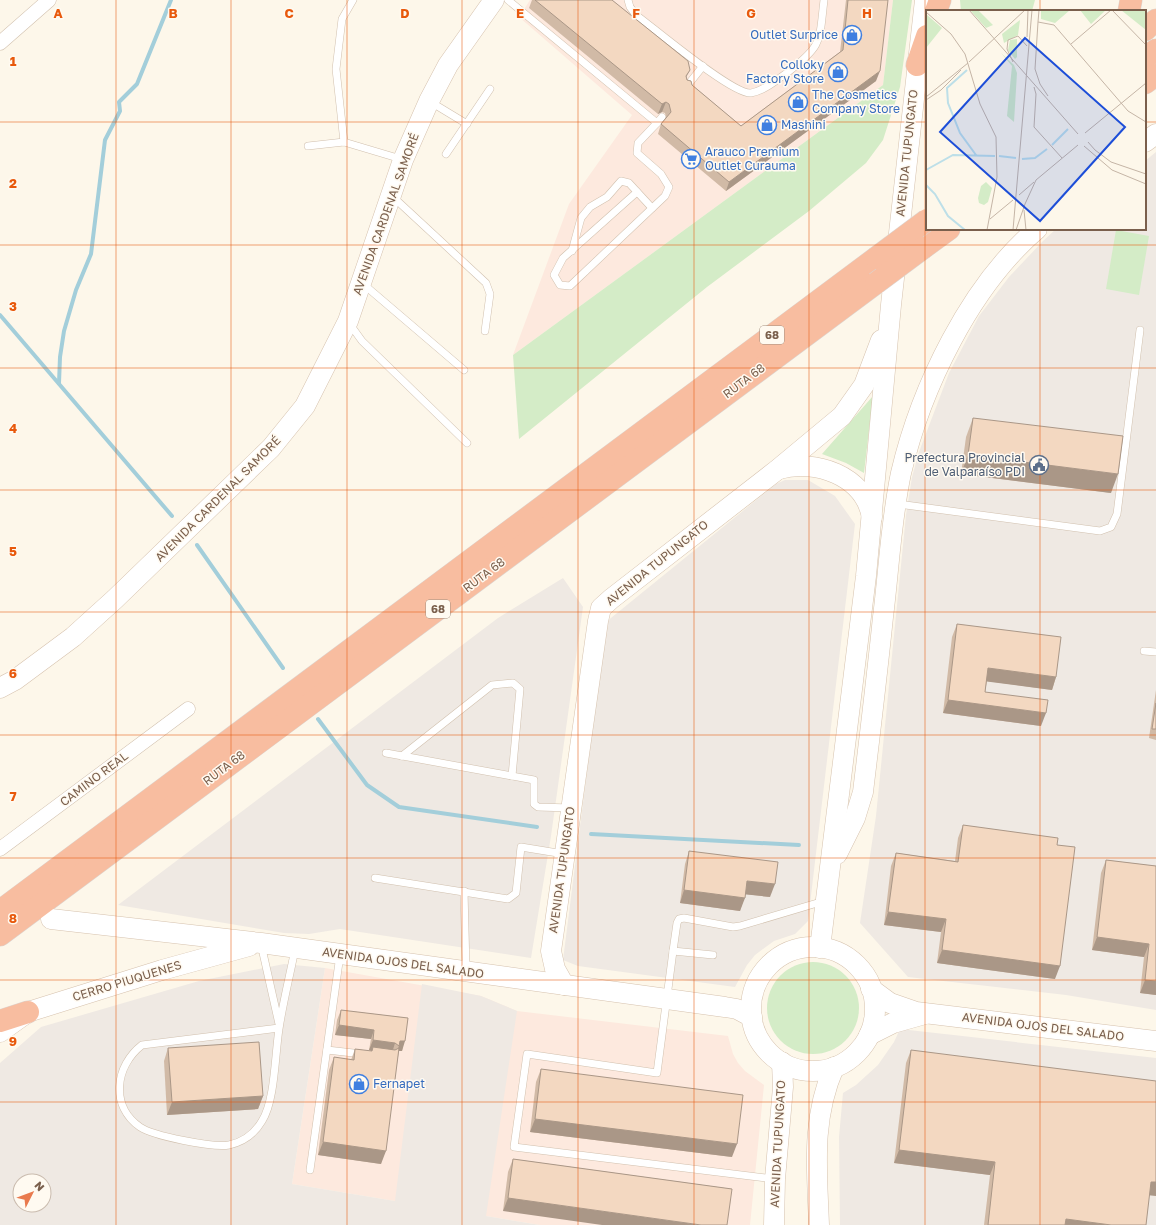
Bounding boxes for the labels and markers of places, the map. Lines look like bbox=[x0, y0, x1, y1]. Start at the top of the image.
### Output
shop icon: Outlet Surprice bbox=[841, 24, 863, 46]
place label: Outlet Surprice bbox=[750, 27, 838, 42]
place label: Colloky Factory Store bbox=[746, 57, 824, 86]
shop icon: Colloky Factory Store bbox=[827, 61, 849, 83]
place label: The Cosmetics Company Store bbox=[812, 87, 900, 116]
shop icon: The Cosmetics Company Store bbox=[787, 91, 809, 113]
shop icon: Mashini bbox=[756, 114, 778, 136]
place label: Mashini bbox=[781, 117, 826, 132]
place label: Arauco Premium Outlet Curauma bbox=[705, 144, 799, 173]
supermarket icon: Arauco Premium Outlet Curauma bbox=[680, 148, 702, 170]
place label: Prefectura Provincial de Valparaíso PDI bbox=[905, 450, 1025, 479]
public building icon: Prefectura Provincial de Valparaíso PDI bbox=[1028, 454, 1050, 476]
shop icon: Fernapet bbox=[348, 1073, 370, 1095]
place label: Fernapet bbox=[373, 1076, 425, 1091]

